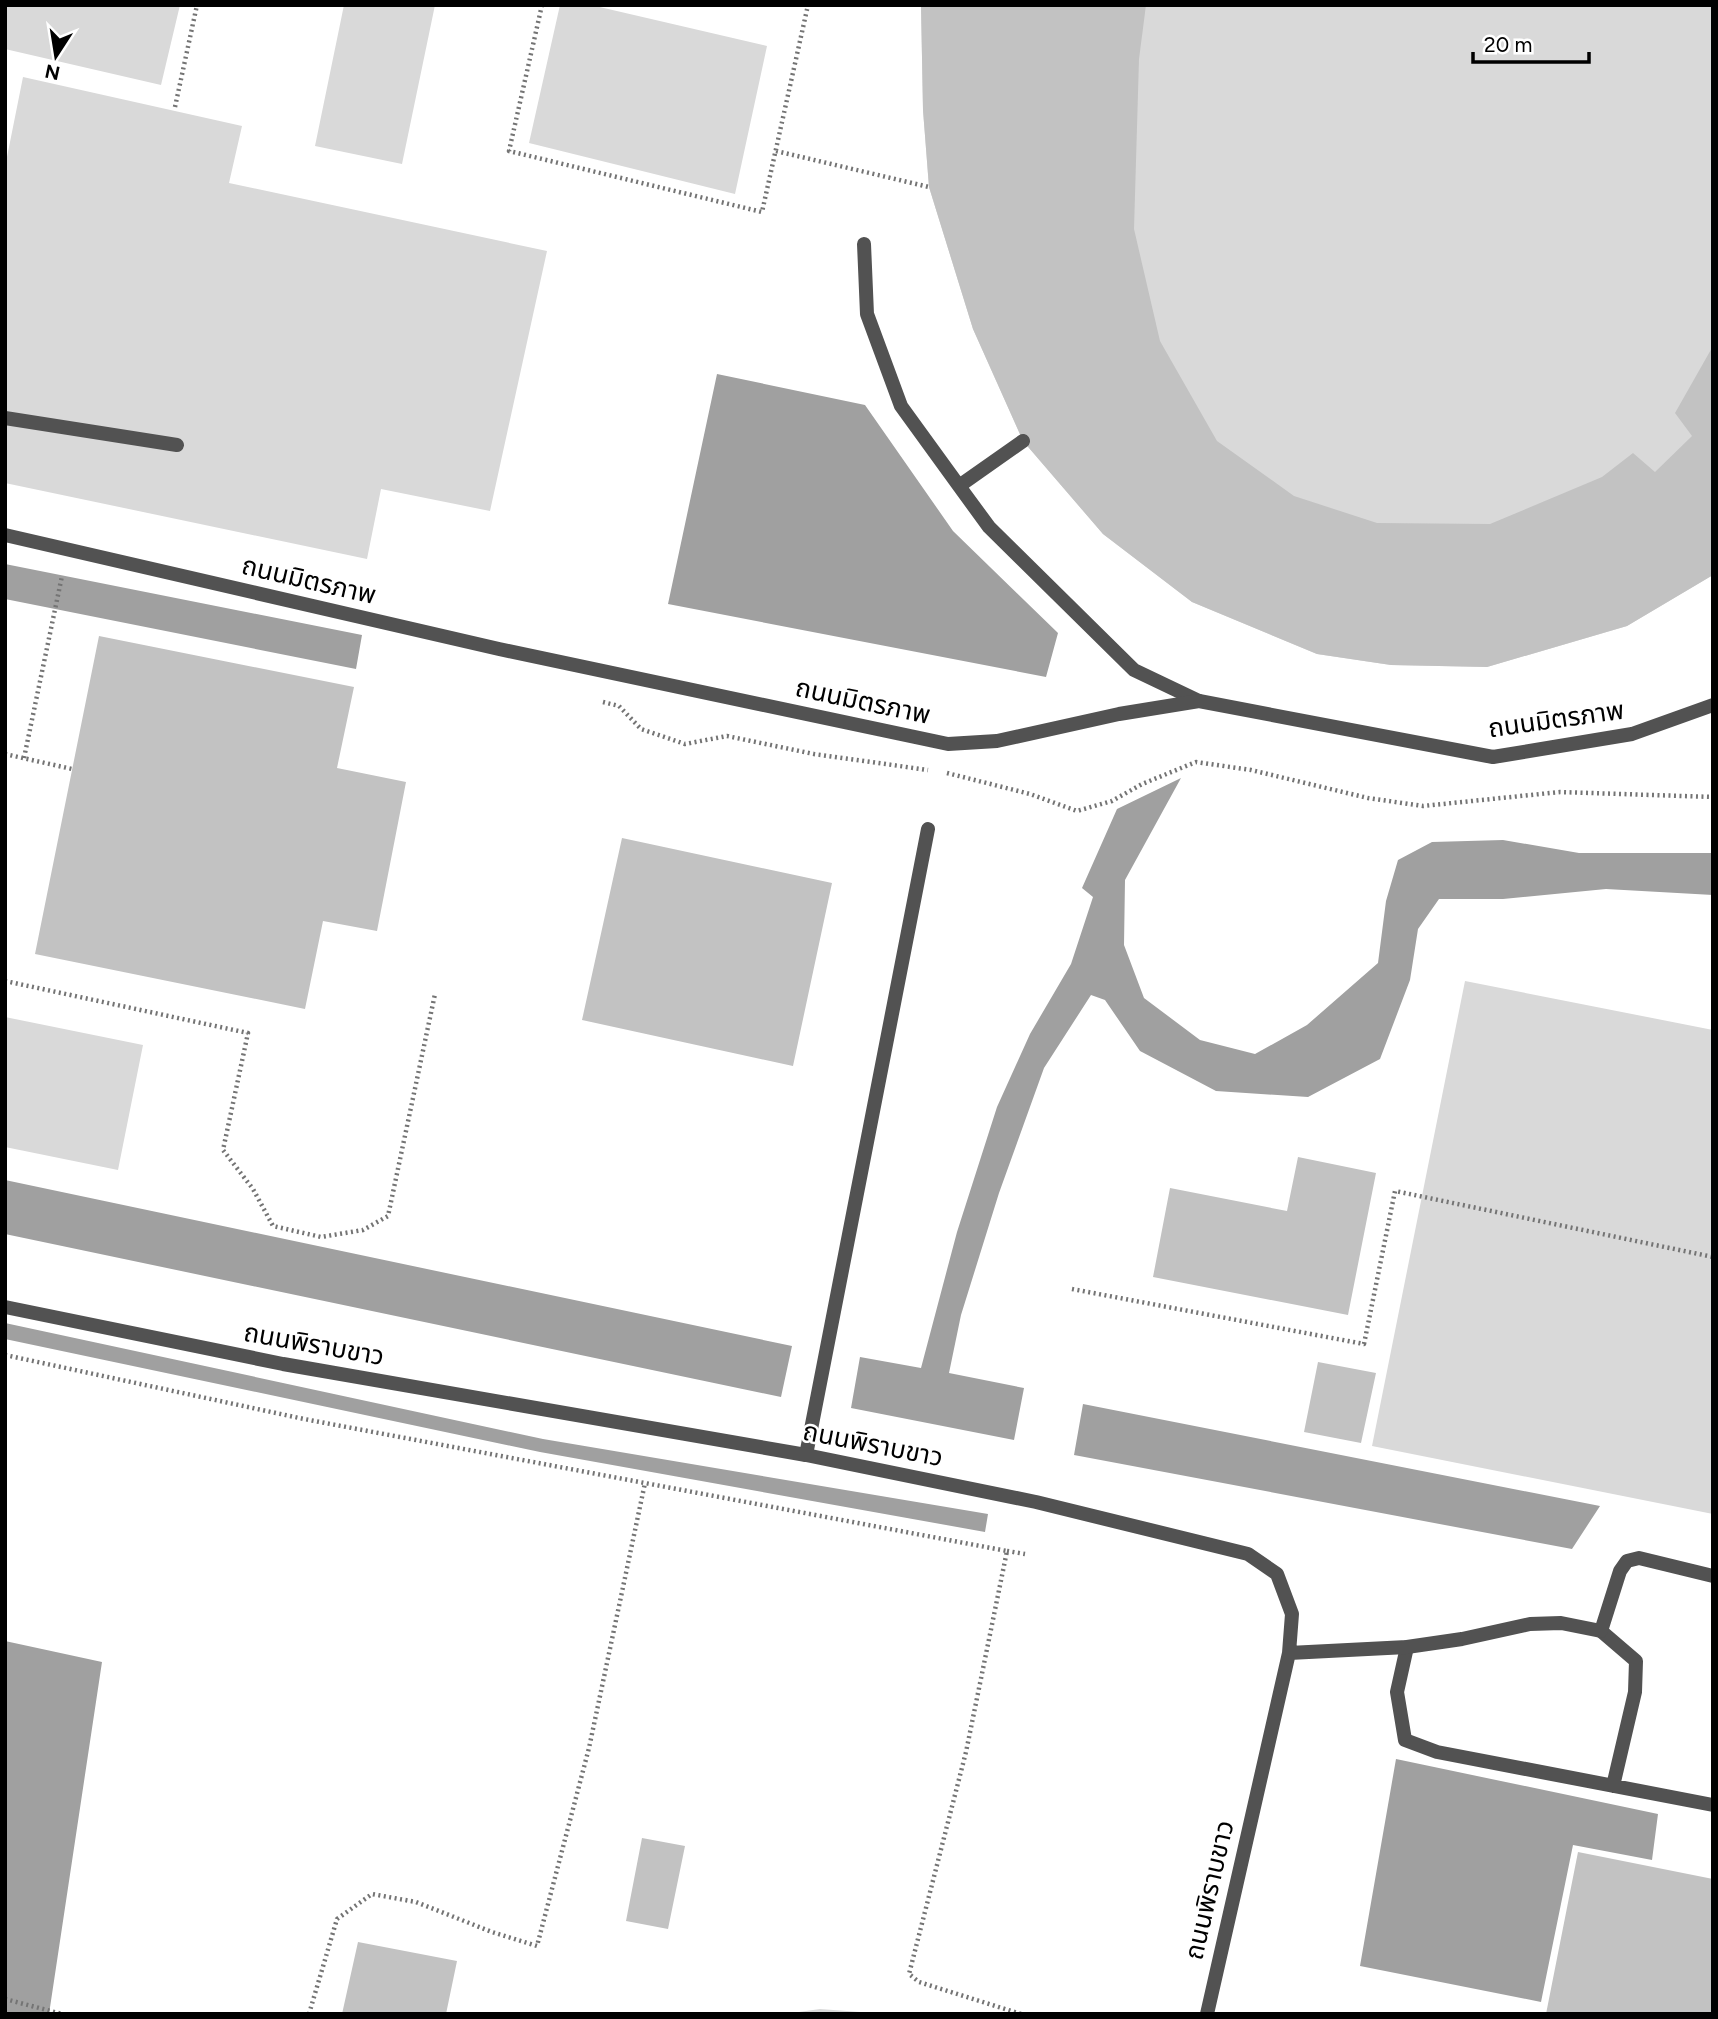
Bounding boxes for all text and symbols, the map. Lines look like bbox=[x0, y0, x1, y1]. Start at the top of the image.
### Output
north arrow bbox=[21, 21, 91, 91]
scale bar bbox=[1473, 21, 1588, 65]
text: 20 m bbox=[1484, 32, 1532, 57]
text: N bbox=[43, 59, 62, 85]
street label: ถนนมิตรภาพ bbox=[239, 549, 379, 611]
street label: ถนนมิตรภาพ bbox=[793, 671, 933, 731]
street label: ถนนมิตรภาพ bbox=[1486, 694, 1626, 744]
street label: ถนนพิราบขาว bbox=[241, 1316, 387, 1372]
street label: ถนนพิราบขาว bbox=[800, 1415, 946, 1473]
street label: ถนนพิราบขาว bbox=[1177, 1817, 1241, 1963]

